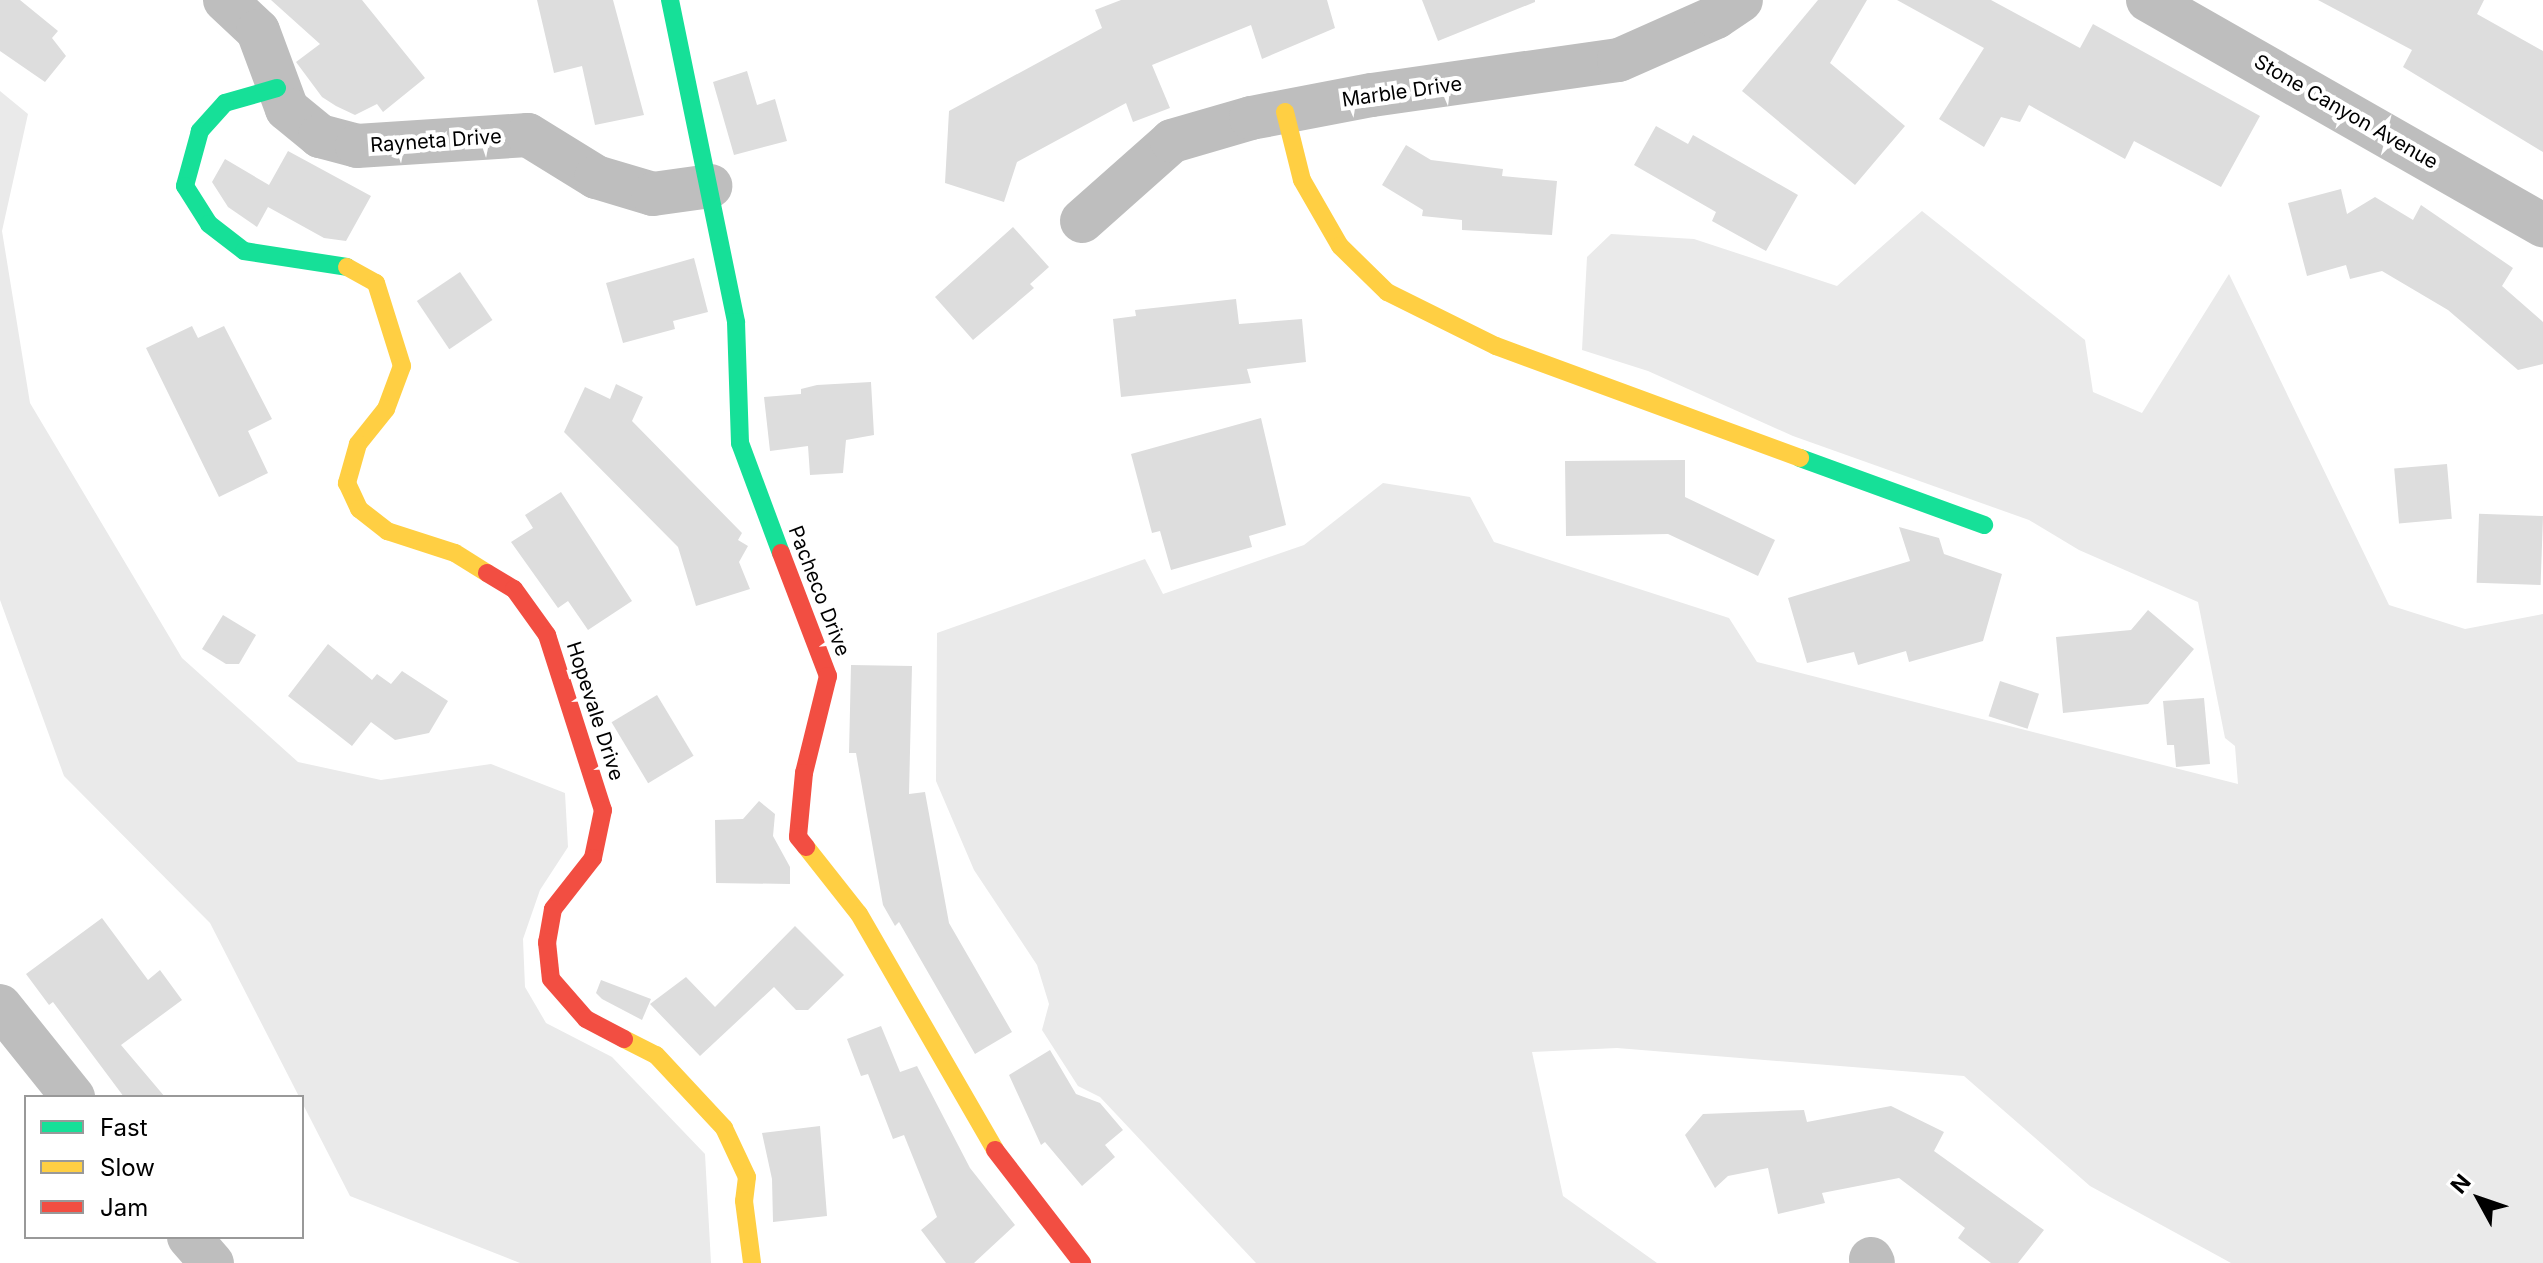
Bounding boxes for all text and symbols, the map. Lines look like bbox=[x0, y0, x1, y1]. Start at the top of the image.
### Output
street label: Stone Canyon Avenue bbox=[2250, 50, 2442, 174]
street label: Marble Drive bbox=[1340, 72, 1464, 112]
street label: Rayneta Drive bbox=[370, 124, 502, 158]
street label: Pacheco Drive bbox=[783, 522, 855, 660]
street label: Hopevale Drive bbox=[561, 639, 629, 783]
legend bbox=[24, 1095, 304, 1239]
text: Fast bbox=[100, 1113, 148, 1142]
text: Slow bbox=[100, 1153, 155, 1182]
north arrow bbox=[2439, 1159, 2519, 1239]
text: N bbox=[2445, 1169, 2476, 1198]
text: Jam bbox=[100, 1193, 148, 1222]

